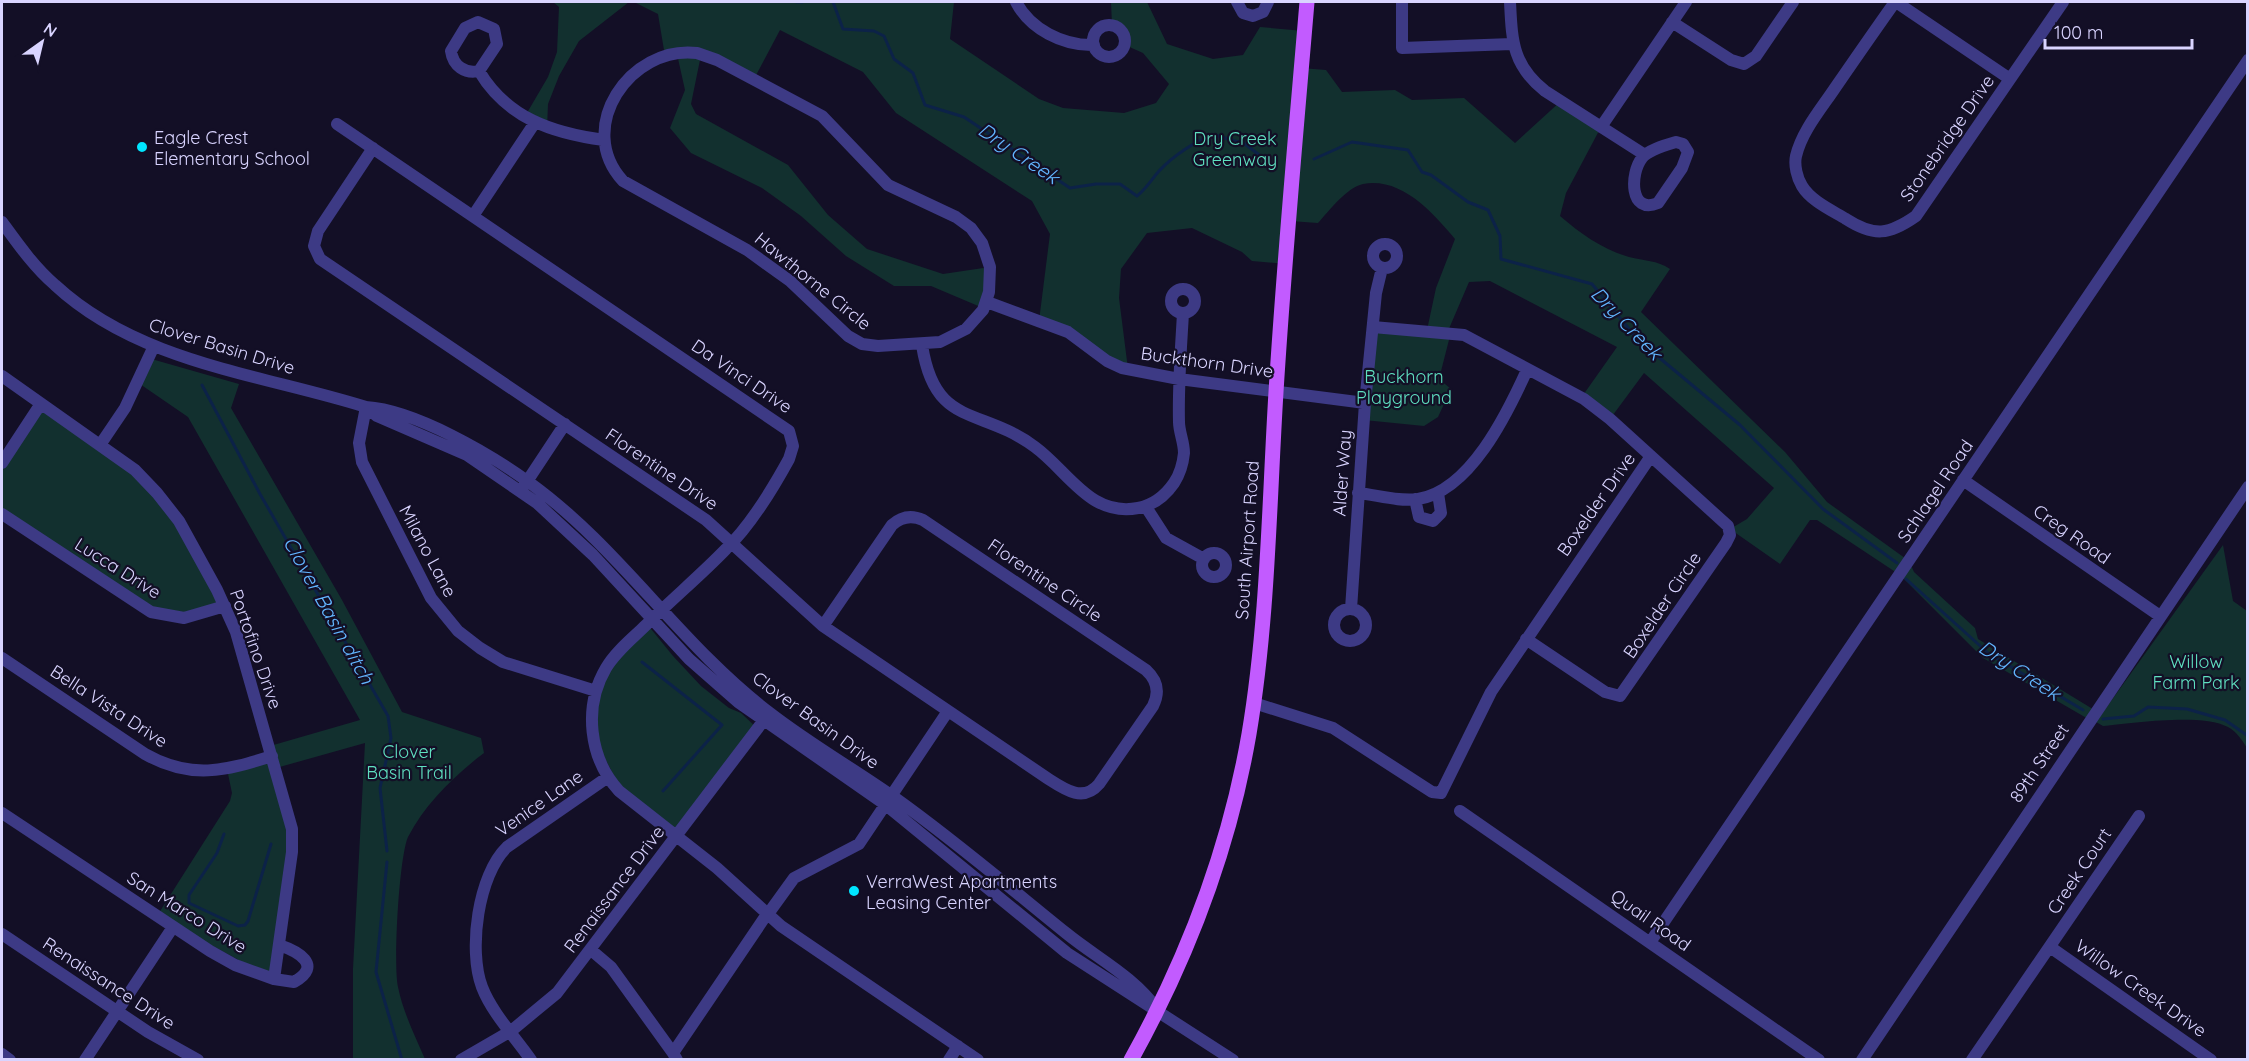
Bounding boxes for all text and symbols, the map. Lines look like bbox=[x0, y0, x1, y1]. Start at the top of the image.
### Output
north arrow bbox=[12, 12, 72, 72]
scale bar bbox=[2045, 12, 2192, 50]
text: N bbox=[40, 18, 61, 41]
text: 100 m bbox=[2054, 21, 2103, 44]
street label: Stonebridge Drive bbox=[1895, 70, 1999, 206]
water label: Dry Creek bbox=[974, 117, 1066, 191]
place label: Eagle Crest Elementary School bbox=[154, 126, 310, 170]
park label: Dry Creek Greenway bbox=[1193, 127, 1277, 171]
marker: Eagle Crest Elementary School bbox=[135, 140, 149, 154]
street label: Hawthorne Circle bbox=[750, 227, 876, 335]
water label: Dry Creek bbox=[1586, 281, 1670, 367]
street label: Clover Basin Drive bbox=[146, 313, 298, 379]
street label: Da Vinci Drive bbox=[687, 334, 797, 418]
street label: Buckthorn Drive bbox=[1139, 341, 1275, 383]
park label: Buckhorn Playground bbox=[1356, 365, 1452, 409]
street label: Florentine Drive bbox=[601, 423, 723, 515]
street label: Alder Way bbox=[1327, 429, 1357, 517]
street label: Schlagel Road bbox=[1892, 435, 1978, 547]
street label: Boxelder Drive bbox=[1552, 448, 1640, 560]
street label: South Airport Road bbox=[1230, 460, 1264, 620]
street label: Creg Road bbox=[2029, 499, 2115, 569]
street label: Milano Lane bbox=[394, 501, 462, 601]
street label: Lucca Drive bbox=[71, 532, 165, 604]
water label: Clover Basin ditch bbox=[278, 532, 380, 689]
street label: Florentine Circle bbox=[983, 533, 1107, 627]
street label: Boxelder Circle bbox=[1618, 547, 1706, 663]
street label: Portofino Drive bbox=[225, 586, 287, 712]
water label: Dry Creek bbox=[1974, 634, 2068, 707]
park label: Willow Farm Park bbox=[2152, 650, 2240, 694]
street label: Bella Vista Drive bbox=[46, 659, 172, 753]
street label: Clover Basin Drive bbox=[748, 666, 884, 774]
street label: 89th Street bbox=[2004, 719, 2074, 807]
park label: Clover Basin Trail bbox=[366, 740, 452, 784]
street label: Venice Lane bbox=[491, 764, 587, 842]
street label: Renaissance Drive bbox=[559, 821, 669, 957]
street label: Creek Court bbox=[2042, 823, 2116, 919]
street label: San Marco Drive bbox=[123, 866, 251, 958]
place label: VerraWest Apartments Leasing Center bbox=[866, 870, 1057, 914]
marker: VerraWest Apartments Leasing Center bbox=[847, 884, 861, 898]
street label: Quail Road bbox=[1606, 884, 1696, 956]
street label: Renaissance Drive bbox=[38, 932, 180, 1034]
street label: Willow Creek Drive bbox=[2071, 934, 2211, 1042]

